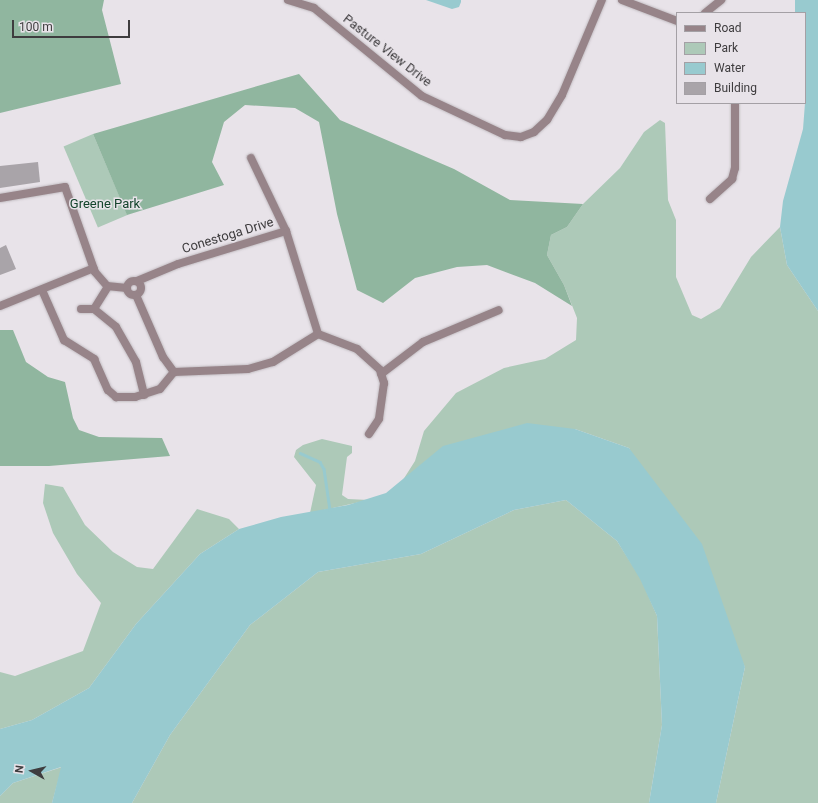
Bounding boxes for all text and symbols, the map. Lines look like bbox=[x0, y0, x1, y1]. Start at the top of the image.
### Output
scale bar bbox=[14, 12, 132, 38]
street label: Pasture View Drive bbox=[340, 12, 434, 90]
legend bbox=[676, 12, 806, 104]
text: 100 m bbox=[19, 20, 53, 34]
text: Road bbox=[714, 21, 742, 35]
text: Park bbox=[714, 41, 738, 55]
text: Water bbox=[714, 61, 745, 75]
text: Building bbox=[714, 81, 757, 95]
park label: Greene Park bbox=[70, 196, 140, 212]
street label: Conestoga Drive bbox=[180, 215, 276, 257]
north arrow bbox=[12, 751, 52, 791]
text: N bbox=[13, 765, 27, 774]

